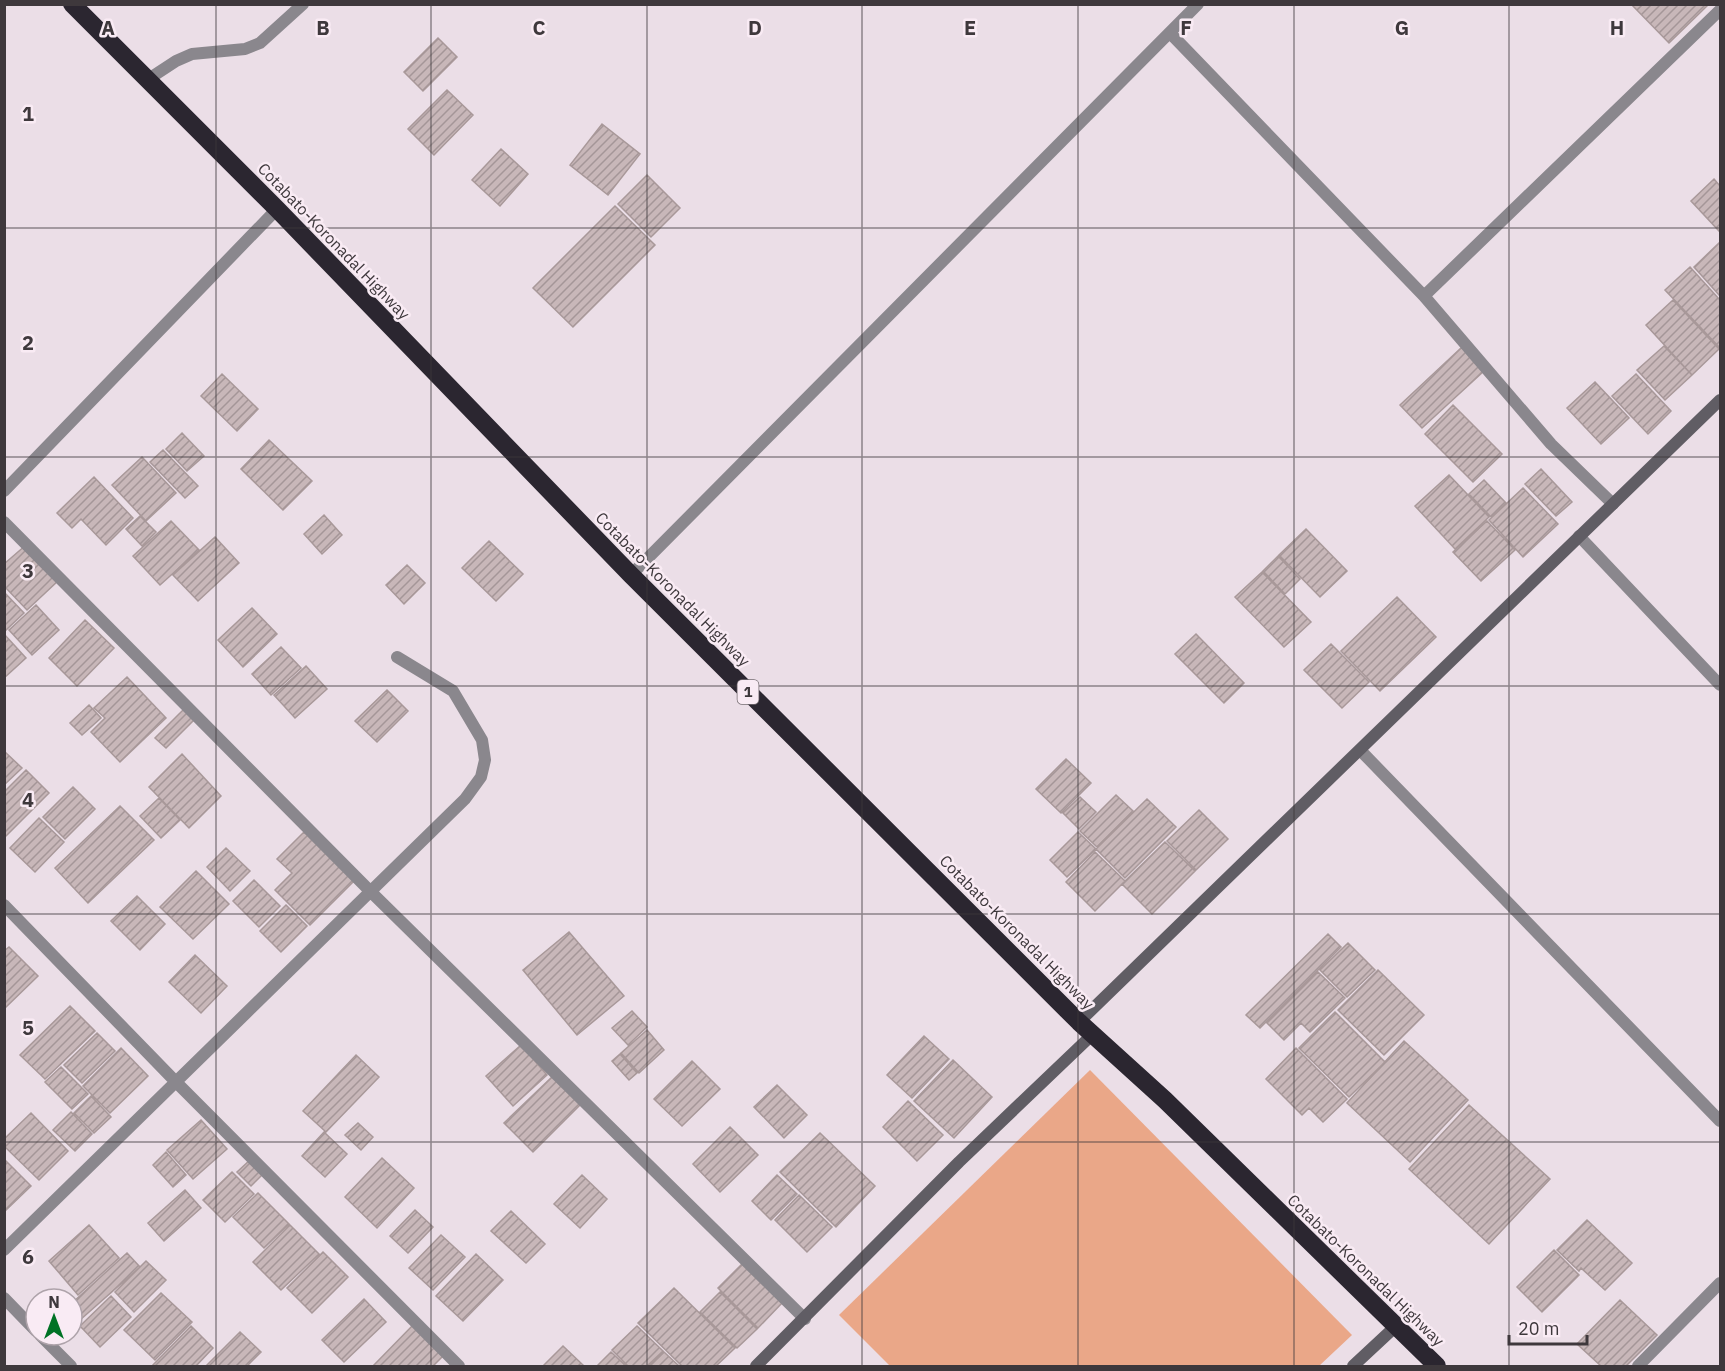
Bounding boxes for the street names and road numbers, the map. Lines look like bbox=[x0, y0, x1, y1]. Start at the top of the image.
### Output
street label: Cotabato-Koronadal Highway bbox=[254, 158, 414, 324]
street label: Cotabato-Koronadal Highway bbox=[592, 508, 754, 670]
road number: 1 bbox=[738, 680, 758, 704]
street label: Cotabato-Koronadal Highway bbox=[936, 851, 1098, 1013]
street label: Cotabato-Koronadal Highway bbox=[1283, 1190, 1449, 1350]

